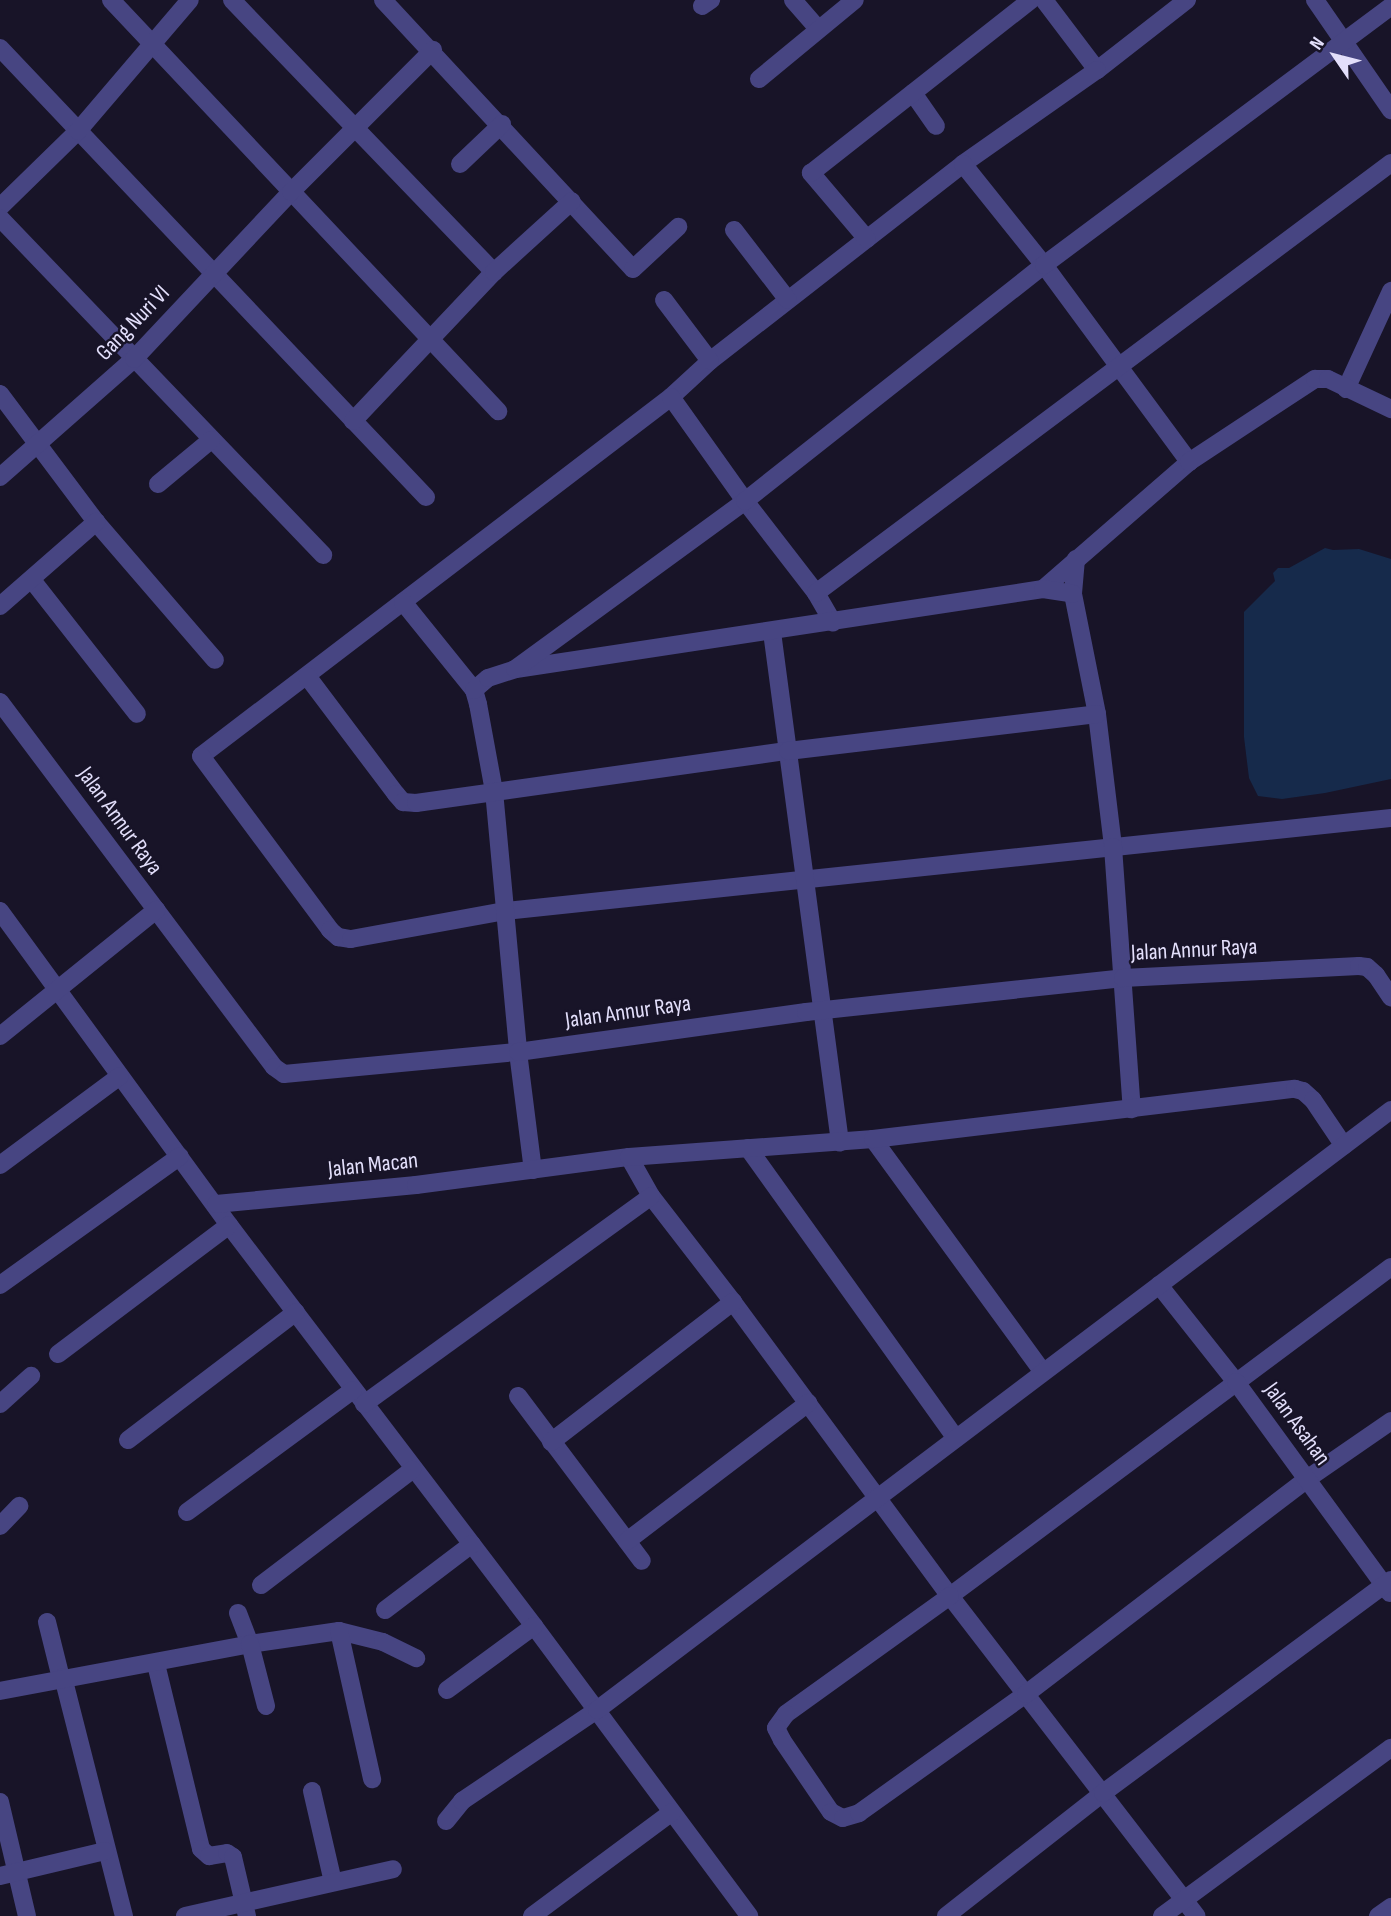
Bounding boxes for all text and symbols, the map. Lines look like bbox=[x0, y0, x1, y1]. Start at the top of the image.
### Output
north arrow bbox=[1300, 21, 1370, 91]
text: N bbox=[1305, 33, 1330, 54]
street label: Gang Nuri VI bbox=[91, 280, 175, 366]
street label: Jalan Annur Raya bbox=[72, 762, 168, 880]
street label: Jalan Annur Raya bbox=[1130, 933, 1258, 967]
street label: Jalan Annur Raya bbox=[563, 990, 693, 1034]
street label: Jalan Macan bbox=[327, 1147, 419, 1183]
street label: Jalan Asahan bbox=[1258, 1377, 1336, 1471]

